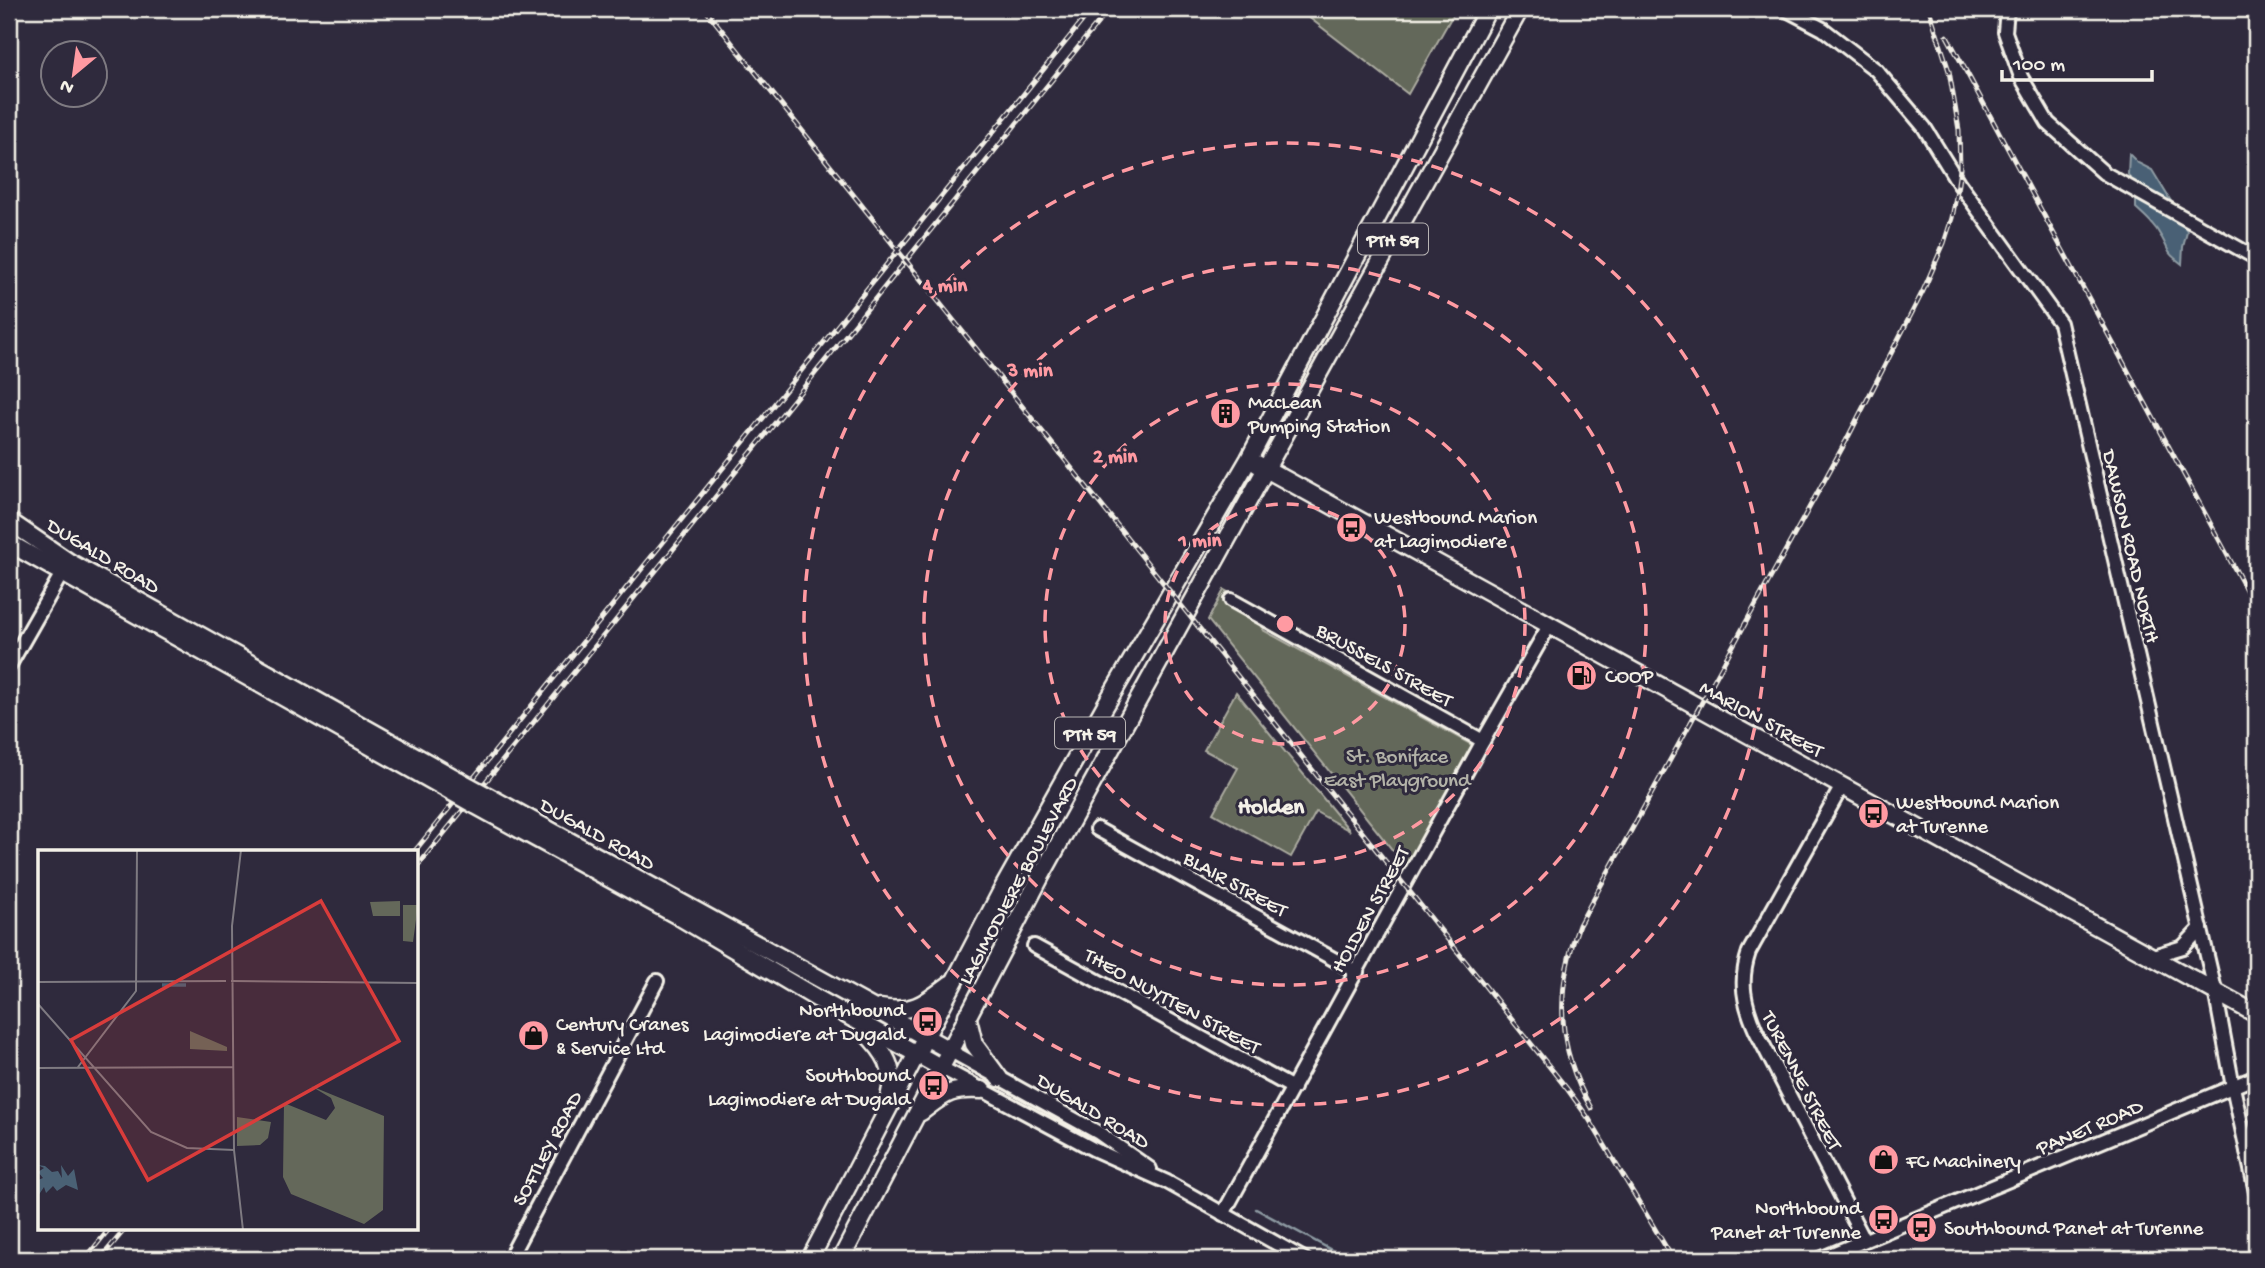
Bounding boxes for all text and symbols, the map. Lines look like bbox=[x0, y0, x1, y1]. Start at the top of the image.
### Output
north arrow bbox=[38, 38, 108, 108]
scale bar bbox=[2002, 38, 2153, 82]
text: 100 m bbox=[2012, 54, 2065, 79]
text: N bbox=[56, 73, 78, 99]
road number: PTH 59 bbox=[1358, 224, 1428, 255]
text: 4 min bbox=[922, 275, 968, 300]
text: 3 min bbox=[1006, 360, 1054, 385]
place label: MacLean Pumping Station bbox=[1247, 392, 1390, 441]
building icon: MacLean Pumping Station bbox=[1208, 396, 1242, 430]
text: 2 min bbox=[1093, 446, 1138, 471]
street label: DAWSON ROAD NORTH bbox=[2094, 446, 2163, 647]
place label: Westbound Marion at Lagimodiere bbox=[1374, 507, 1537, 556]
bus stop icon: Westbound Marion at Lagimodiere bbox=[1334, 511, 1368, 545]
street label: DUGALD ROAD bbox=[39, 513, 164, 602]
text: 1 min bbox=[1178, 530, 1222, 555]
centre of rings bbox=[1273, 612, 1297, 636]
street label: BRUSSELS STREET bbox=[1310, 619, 1457, 715]
fuel station icon: COOP bbox=[1565, 658, 1599, 692]
place label: COOP bbox=[1605, 666, 1654, 691]
street label: MARION STREET bbox=[1694, 677, 1827, 766]
road number: PTH 59 bbox=[1055, 718, 1125, 748]
park label: St. Boniface East Playground bbox=[1324, 746, 1472, 795]
street label: LAGIMODIERE BOULEVARD bbox=[955, 773, 1086, 990]
place label: Westbound Marion at Turenne bbox=[1896, 792, 2059, 841]
street label: DUGALD ROAD bbox=[533, 793, 658, 878]
district label: Holden bbox=[1238, 795, 1305, 822]
bus stop icon: Westbound Marion at Turenne bbox=[1856, 796, 1890, 830]
street label: HOLDEN STREET bbox=[1327, 842, 1418, 978]
street label: BLAIR STREET bbox=[1177, 847, 1291, 925]
inset map bbox=[38, 850, 418, 1230]
street label: THEO NUYTTEN STREET bbox=[1078, 944, 1264, 1062]
place label: Northbound Lagimodiere at Dugald bbox=[703, 1000, 907, 1049]
bus stop icon: Northbound Lagimodiere at Dugald bbox=[911, 1004, 945, 1038]
street label: TURENNE STREET bbox=[1754, 1007, 1846, 1156]
place label: Century Cranes & Service Ltd bbox=[556, 1014, 690, 1063]
shop icon: Century Cranes & Service Ltd bbox=[516, 1018, 550, 1052]
place label: Southbound Lagimodiere at Dugald bbox=[708, 1065, 912, 1114]
street label: DUGALD ROAD bbox=[1029, 1068, 1154, 1157]
bus stop icon: Southbound Lagimodiere at Dugald bbox=[916, 1069, 950, 1103]
street label: SOFTLEY ROAD bbox=[508, 1088, 590, 1211]
street label: PANET ROAD bbox=[2032, 1095, 2148, 1163]
shop icon: FC Machinery bbox=[1866, 1143, 1900, 1177]
place label: FC Machinery bbox=[1905, 1151, 2021, 1176]
place label: Northbound Panet at Turenne bbox=[1710, 1198, 1863, 1247]
bus stop icon: Northbound Panet at Turenne bbox=[1867, 1202, 1901, 1236]
bus stop icon: Southbound Panet at Turenne bbox=[1904, 1210, 1938, 1244]
place label: Southbound Panet at Turenne bbox=[1944, 1218, 2204, 1243]

